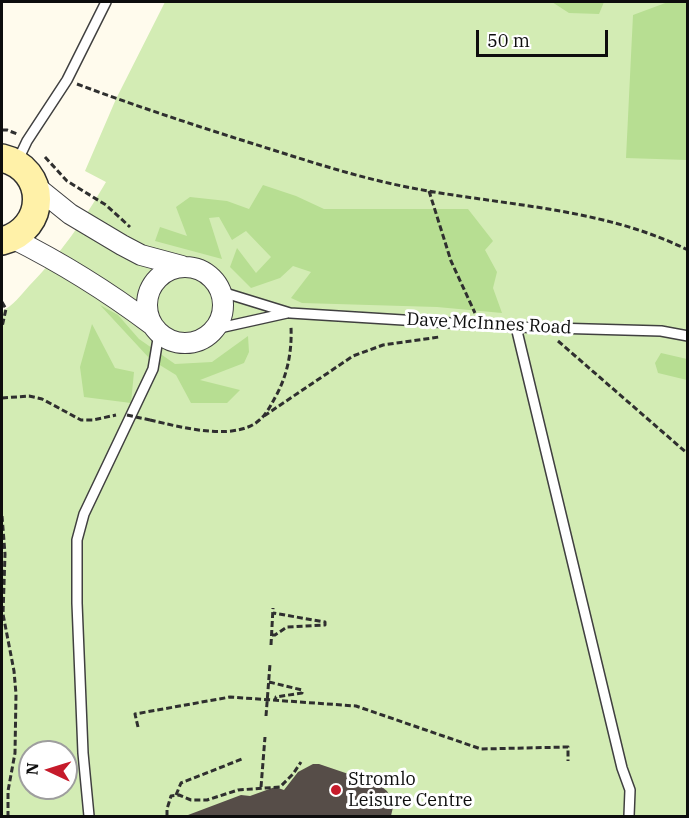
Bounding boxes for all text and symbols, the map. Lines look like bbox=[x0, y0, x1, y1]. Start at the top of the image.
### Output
scale bar bbox=[479, 18, 611, 56]
text: 50 m bbox=[487, 29, 530, 52]
street label: Dave McInnes Road bbox=[406, 309, 572, 339]
north arrow bbox=[18, 740, 78, 800]
text: N bbox=[22, 762, 42, 776]
place label: Stromlo Leisure Centre bbox=[348, 769, 472, 812]
marker: Stromlo Leisure Centre bbox=[329, 783, 343, 797]

